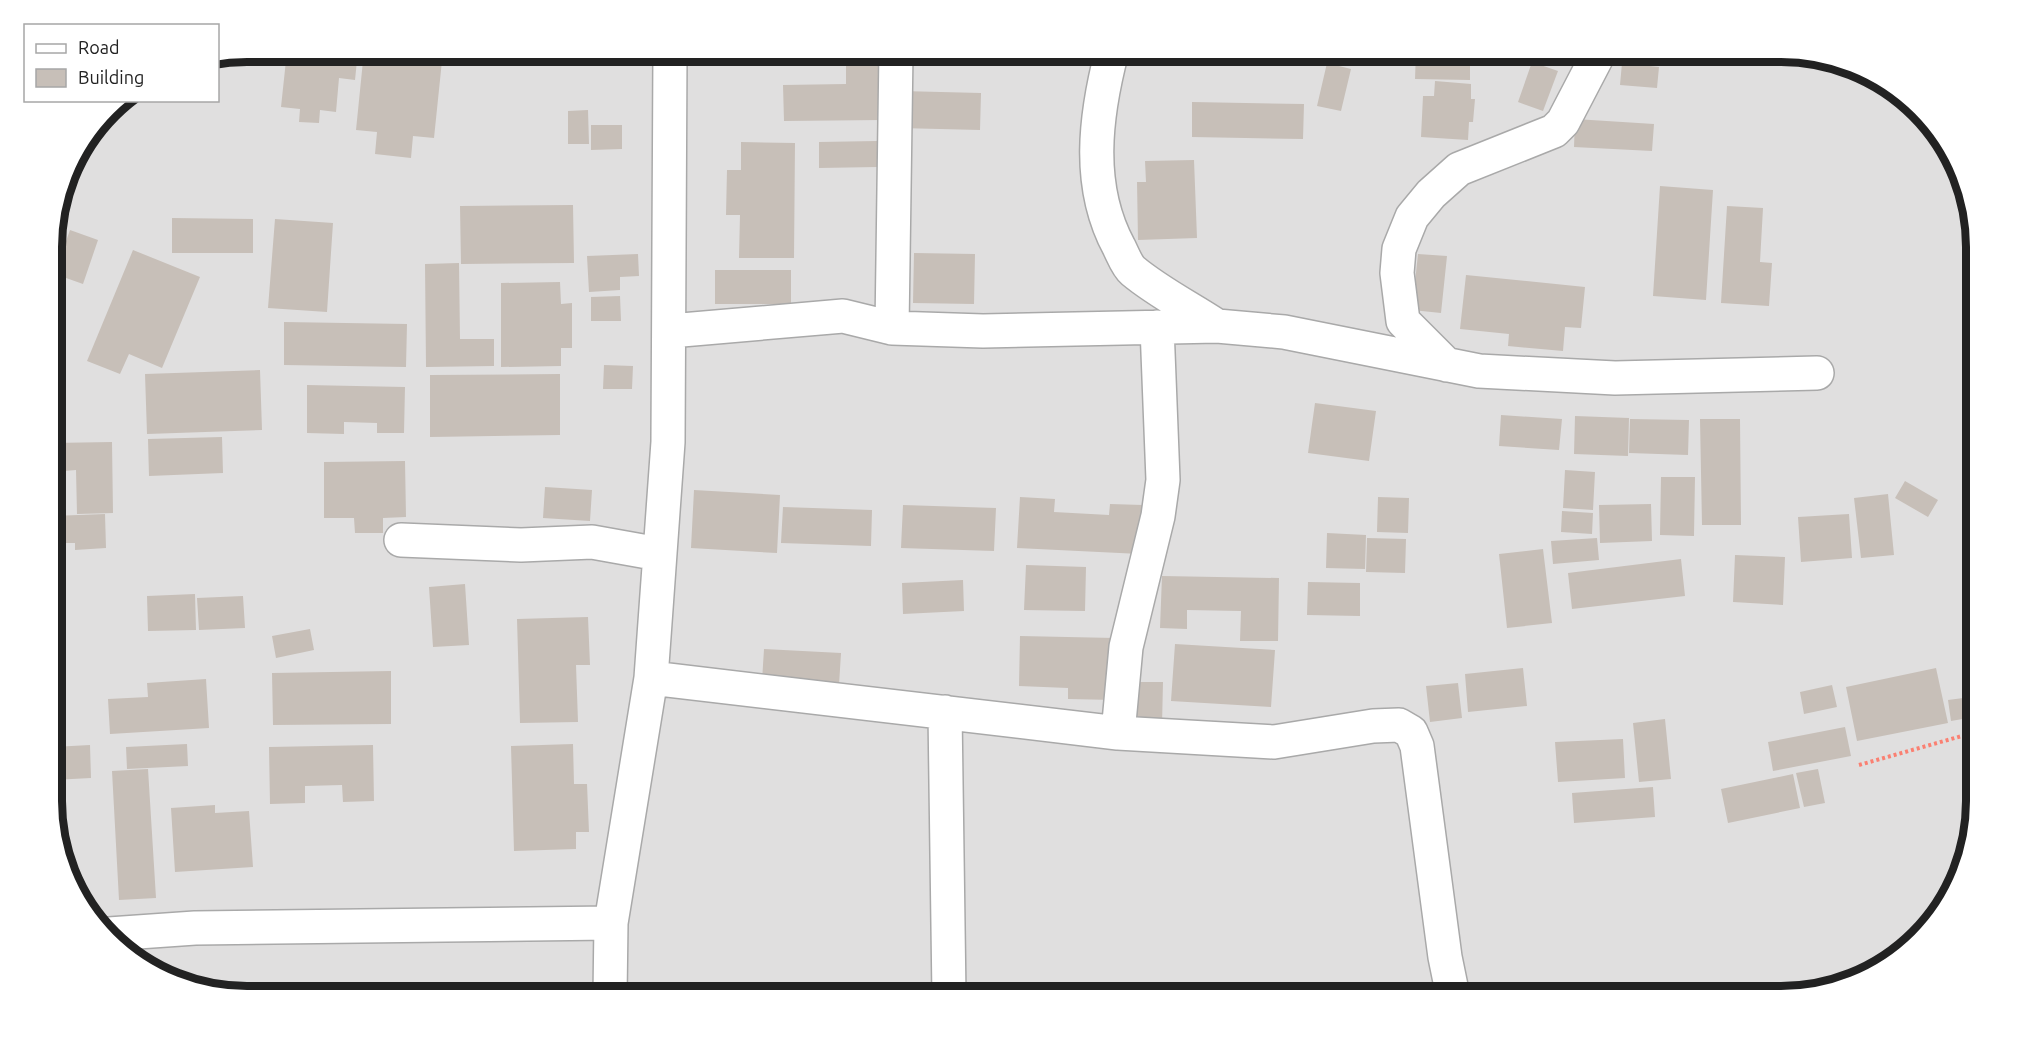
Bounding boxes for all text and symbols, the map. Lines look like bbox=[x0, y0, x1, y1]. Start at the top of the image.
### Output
legend bbox=[24, 24, 219, 102]
text: Road bbox=[78, 37, 120, 57]
text: Building bbox=[78, 67, 144, 87]

